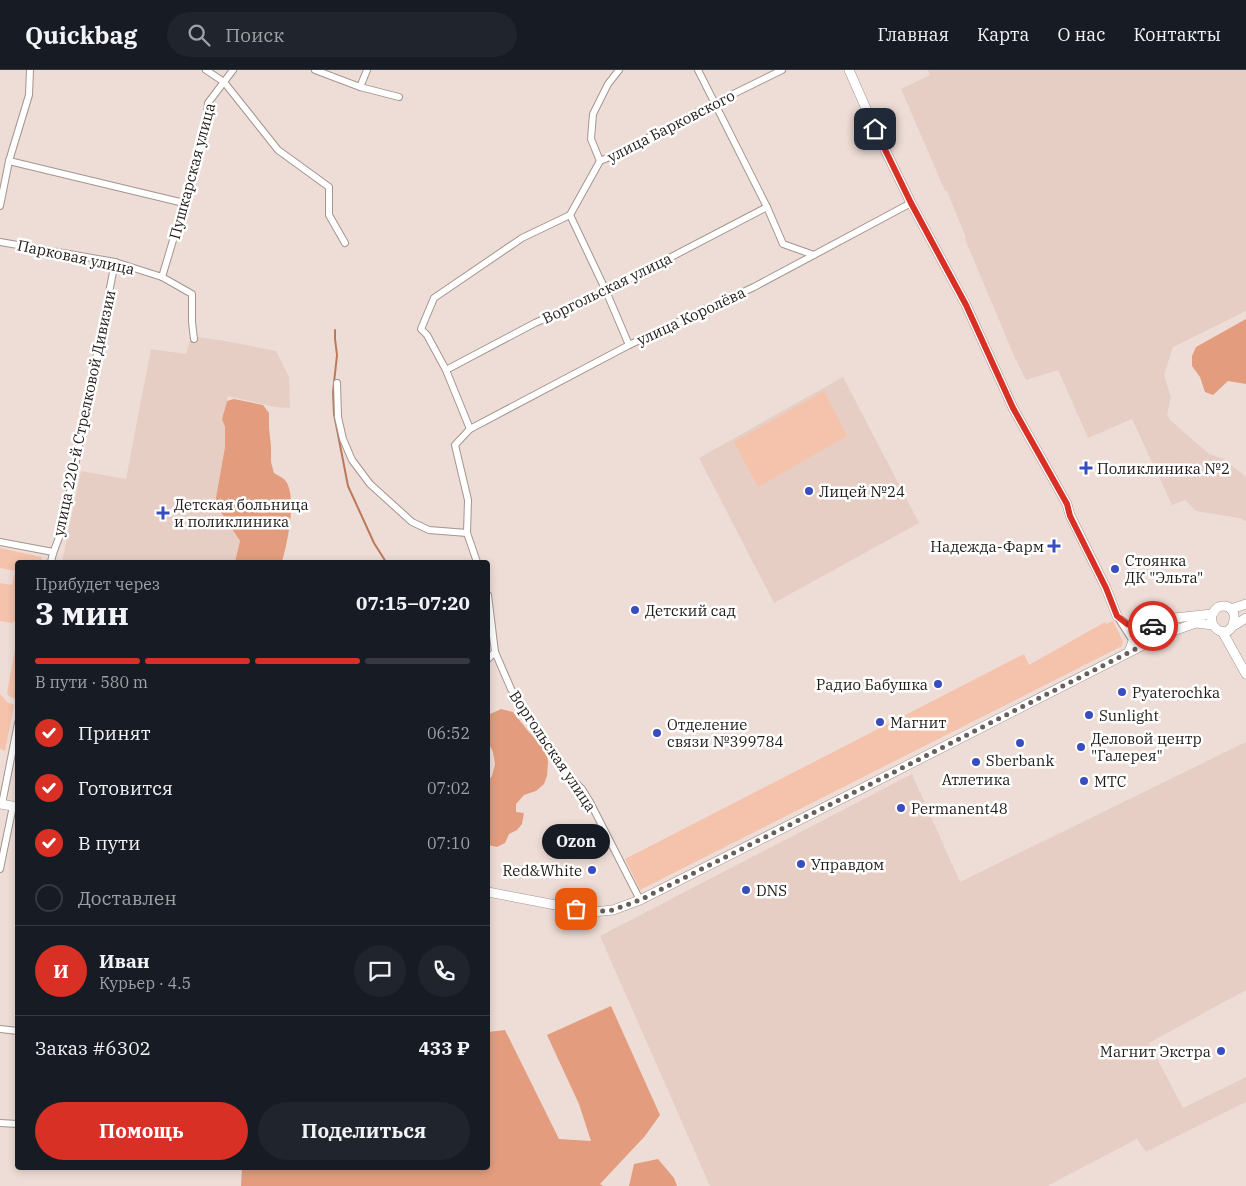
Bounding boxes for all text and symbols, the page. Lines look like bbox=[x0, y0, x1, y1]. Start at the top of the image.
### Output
search box bbox=[167, 12, 517, 57]
text: Quickbag bbox=[25, 19, 137, 51]
icon: search bbox=[185, 21, 213, 49]
text: Поиск bbox=[225, 23, 284, 47]
text: Главная bbox=[877, 23, 949, 46]
text: Карта bbox=[977, 23, 1029, 46]
text: О нас bbox=[1057, 23, 1105, 46]
text: Контакты bbox=[1133, 23, 1221, 46]
street label: улица Барковского bbox=[604, 86, 738, 166]
street label: Пушкарская улица bbox=[165, 101, 219, 241]
pin bbox=[854, 108, 896, 150]
icon: home bbox=[861, 115, 889, 143]
street label: Парковая улица bbox=[16, 235, 136, 279]
street label: Воргольская улица bbox=[539, 248, 675, 328]
street label: улица Королёва bbox=[634, 283, 748, 349]
street label: улица 220-й Стрелковой Дивизии bbox=[49, 288, 119, 538]
place label: Поликлиника №2 bbox=[1097, 459, 1230, 478]
marker: Поликлиника №2 bbox=[1079, 461, 1093, 475]
place label: Лицей №24 bbox=[819, 482, 905, 501]
marker: Лицей №24 bbox=[803, 485, 815, 497]
place label: Детская больница и поликлиника bbox=[174, 495, 309, 531]
marker: Детская больница и поликлиника bbox=[156, 506, 170, 520]
place label: Надежда-Фарм bbox=[930, 537, 1044, 556]
marker: Надежда-Фарм bbox=[1048, 540, 1060, 552]
place label: Стоянка ДК "Эльта" bbox=[1125, 551, 1203, 587]
marker: Стоянка ДК "Эльта" bbox=[1109, 563, 1121, 575]
text: Прибудет через bbox=[35, 574, 160, 594]
text: 07:15–07:20 bbox=[356, 591, 470, 615]
text: 3 мин bbox=[35, 592, 129, 634]
place label: Детский сад bbox=[645, 601, 736, 620]
courier bbox=[1128, 601, 1178, 651]
marker: Детский сад bbox=[629, 604, 641, 616]
icon: car bbox=[1139, 612, 1167, 640]
text: В пути · 580 m bbox=[35, 672, 148, 692]
place label: Радио Бабушка bbox=[816, 675, 928, 694]
marker: Радио Бабушка bbox=[932, 678, 944, 690]
place label: Pyaterochka bbox=[1132, 683, 1220, 702]
marker: Pyaterochka bbox=[1116, 686, 1128, 698]
street label: Воргольская улица bbox=[505, 687, 601, 815]
place label: Sunlight bbox=[1099, 706, 1159, 725]
marker: Sunlight bbox=[1083, 709, 1095, 721]
place label: Магнит bbox=[890, 713, 946, 732]
place label: Отделение связи №399784 bbox=[667, 715, 783, 751]
marker: Магнит bbox=[874, 716, 886, 728]
icon: check bbox=[35, 719, 63, 747]
text: Принят bbox=[78, 721, 151, 745]
text: 06:52 bbox=[427, 723, 470, 743]
marker: Отделение связи №399784 bbox=[651, 727, 663, 739]
place label: Деловой центр "Галерея" bbox=[1091, 729, 1202, 765]
marker: Sberbank bbox=[1014, 737, 1026, 749]
marker: Деловой центр "Галерея" bbox=[1075, 741, 1087, 753]
place label: Sberbank bbox=[986, 751, 1054, 770]
marker: Атлетика bbox=[970, 756, 982, 768]
place label: Атлетика bbox=[942, 770, 1010, 789]
place label: МТС bbox=[1094, 772, 1127, 791]
icon: check bbox=[35, 774, 63, 802]
marker: МТС bbox=[1078, 775, 1090, 787]
text: Готовится bbox=[78, 776, 173, 800]
text: 07:02 bbox=[427, 778, 470, 798]
place label: Permanent48 bbox=[911, 799, 1008, 818]
marker: Permanent48 bbox=[895, 802, 907, 814]
callout: Ozon bbox=[542, 824, 610, 859]
icon: check bbox=[35, 829, 63, 857]
text: В пути bbox=[78, 831, 140, 855]
text: Ozon bbox=[556, 831, 596, 851]
text: 07:10 bbox=[427, 833, 470, 853]
place label: Управдом bbox=[811, 855, 884, 874]
marker: Управдом bbox=[795, 858, 807, 870]
place label: Red&White bbox=[502, 861, 582, 880]
marker: Red&White bbox=[586, 864, 598, 876]
place label: DNS bbox=[756, 881, 787, 900]
marker: DNS bbox=[740, 884, 752, 896]
text: Доставлен bbox=[78, 886, 177, 910]
pin bbox=[555, 888, 597, 930]
icon: bag bbox=[562, 895, 590, 923]
button: chat bbox=[354, 945, 406, 997]
button: phone bbox=[418, 945, 470, 997]
text: Иван bbox=[99, 949, 150, 973]
text: И bbox=[53, 959, 69, 983]
text: Курьер · 4.5 bbox=[99, 973, 191, 993]
text: Заказ #6302 bbox=[35, 1036, 151, 1060]
text: 433 ₽ bbox=[418, 1036, 470, 1060]
place label: Магнит Экстра bbox=[1100, 1042, 1211, 1061]
marker: Магнит Экстра bbox=[1215, 1045, 1227, 1057]
button: Помощь bbox=[35, 1102, 248, 1160]
button: Поделиться bbox=[258, 1102, 470, 1160]

